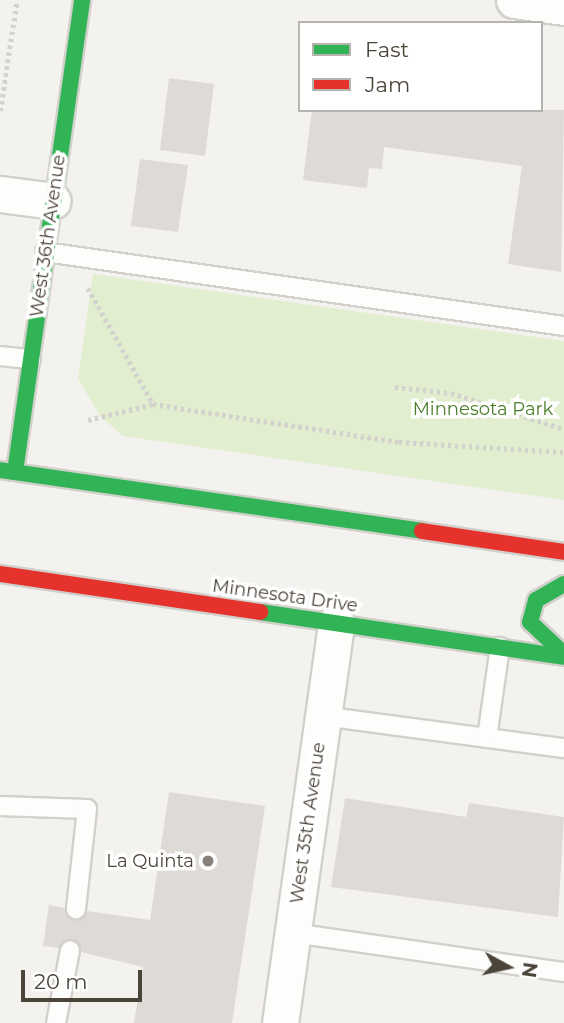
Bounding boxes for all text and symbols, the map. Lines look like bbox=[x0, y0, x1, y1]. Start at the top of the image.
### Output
legend bbox=[298, 21, 543, 112]
text: Fast bbox=[365, 37, 409, 62]
text: Jam bbox=[365, 72, 410, 97]
street label: West 36th Avenue bbox=[26, 153, 70, 319]
park label: Minnesota Park bbox=[413, 398, 553, 420]
street label: Minnesota Drive bbox=[211, 575, 359, 617]
street label: West 35th Avenue bbox=[286, 741, 330, 905]
place label: La Quinta bbox=[106, 850, 194, 872]
marker: La Quinta bbox=[200, 853, 216, 869]
north arrow bbox=[473, 932, 543, 1002]
scale bar bbox=[24, 956, 145, 1000]
text: N bbox=[517, 961, 542, 979]
text: 20 m bbox=[34, 969, 88, 994]

